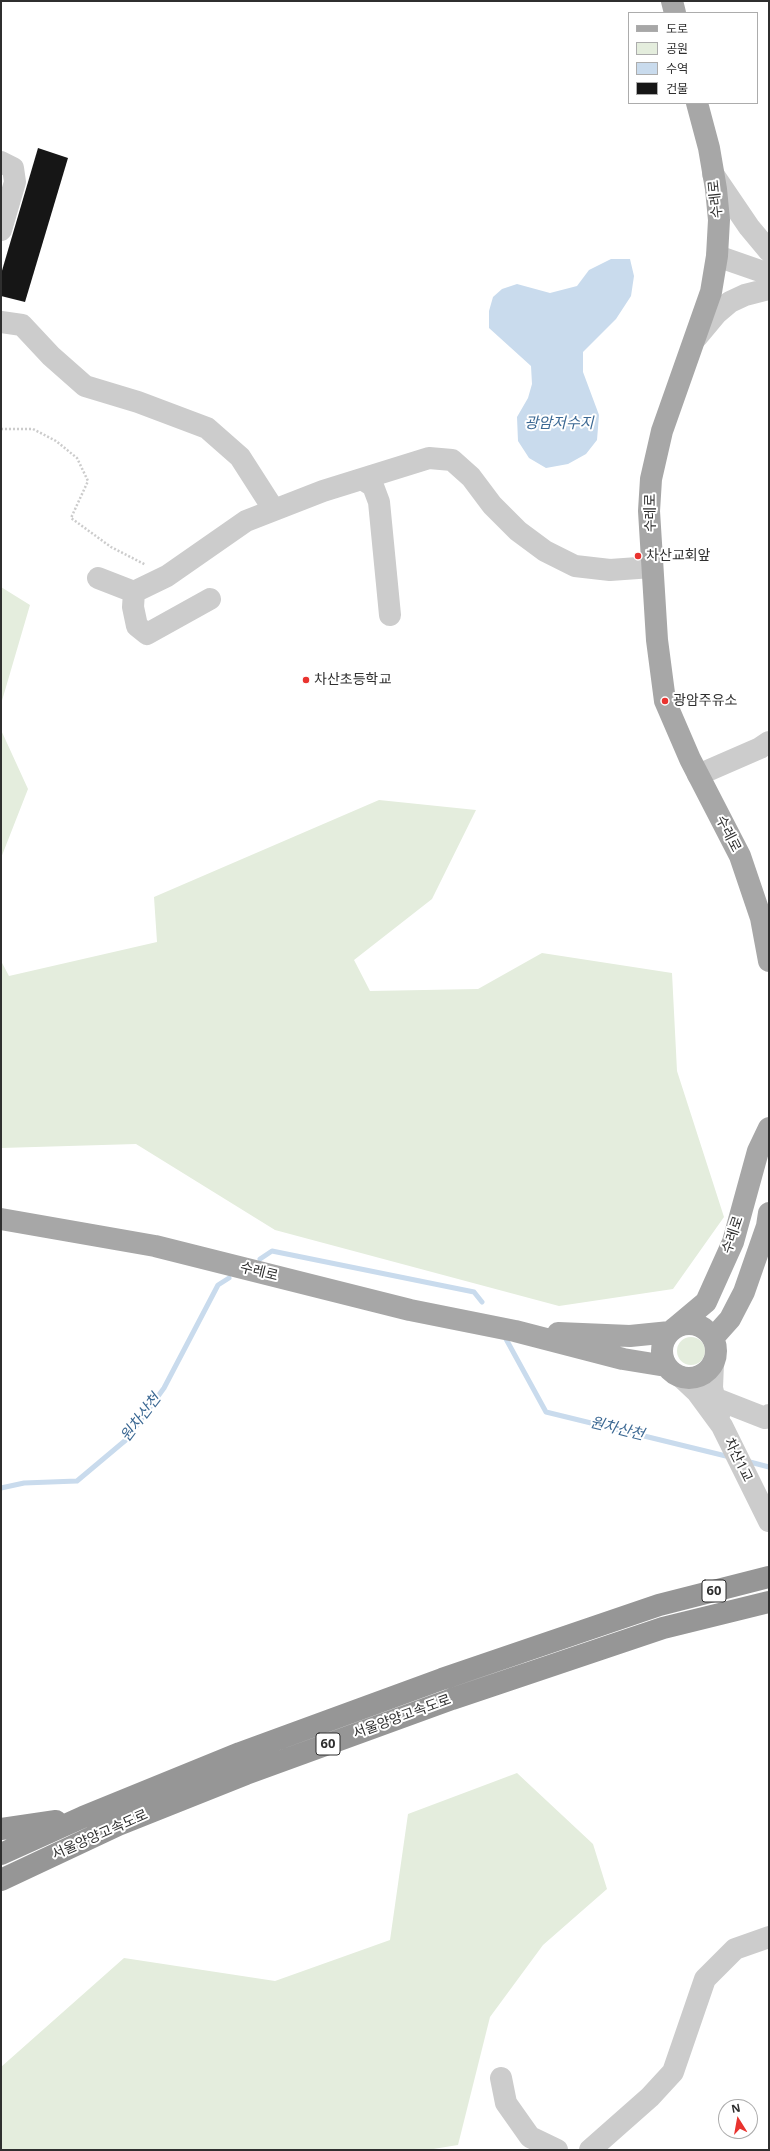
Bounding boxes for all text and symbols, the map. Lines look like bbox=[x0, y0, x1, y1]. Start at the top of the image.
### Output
legend bbox=[628, 12, 758, 104]
text: 도로 bbox=[666, 20, 688, 37]
text: 공원 bbox=[666, 40, 688, 57]
text: 수역 bbox=[666, 60, 688, 77]
text: 건물 bbox=[666, 80, 688, 97]
street label: 수레로 bbox=[706, 179, 726, 219]
water label: 광암저수지 bbox=[525, 415, 593, 433]
street label: 수레로 bbox=[643, 494, 659, 532]
place label: 차산교회앞 bbox=[646, 548, 710, 564]
marker: 차산교회앞 bbox=[633, 551, 643, 561]
place label: 차산초등학교 bbox=[314, 672, 391, 688]
marker: 차산초등학교 bbox=[301, 675, 311, 685]
place label: 광암주유소 bbox=[673, 693, 737, 709]
marker: 광암주유소 bbox=[660, 696, 670, 706]
street label: 수레로 bbox=[712, 813, 744, 855]
street label: 수레로 bbox=[719, 1214, 747, 1256]
street label: 수레로 bbox=[238, 1259, 280, 1285]
water label: 원차산천 bbox=[117, 1391, 165, 1445]
water label: 원차산천 bbox=[588, 1414, 646, 1444]
street label: 차산1교 bbox=[720, 1435, 756, 1485]
road number: 60 bbox=[702, 1580, 726, 1602]
street label: 서울양양고속도로 bbox=[351, 1691, 453, 1743]
road number: 60 bbox=[316, 1733, 340, 1755]
street label: 서울양양고속도로 bbox=[50, 1806, 150, 1864]
north arrow bbox=[718, 2099, 758, 2139]
text: N bbox=[730, 2099, 742, 2116]

